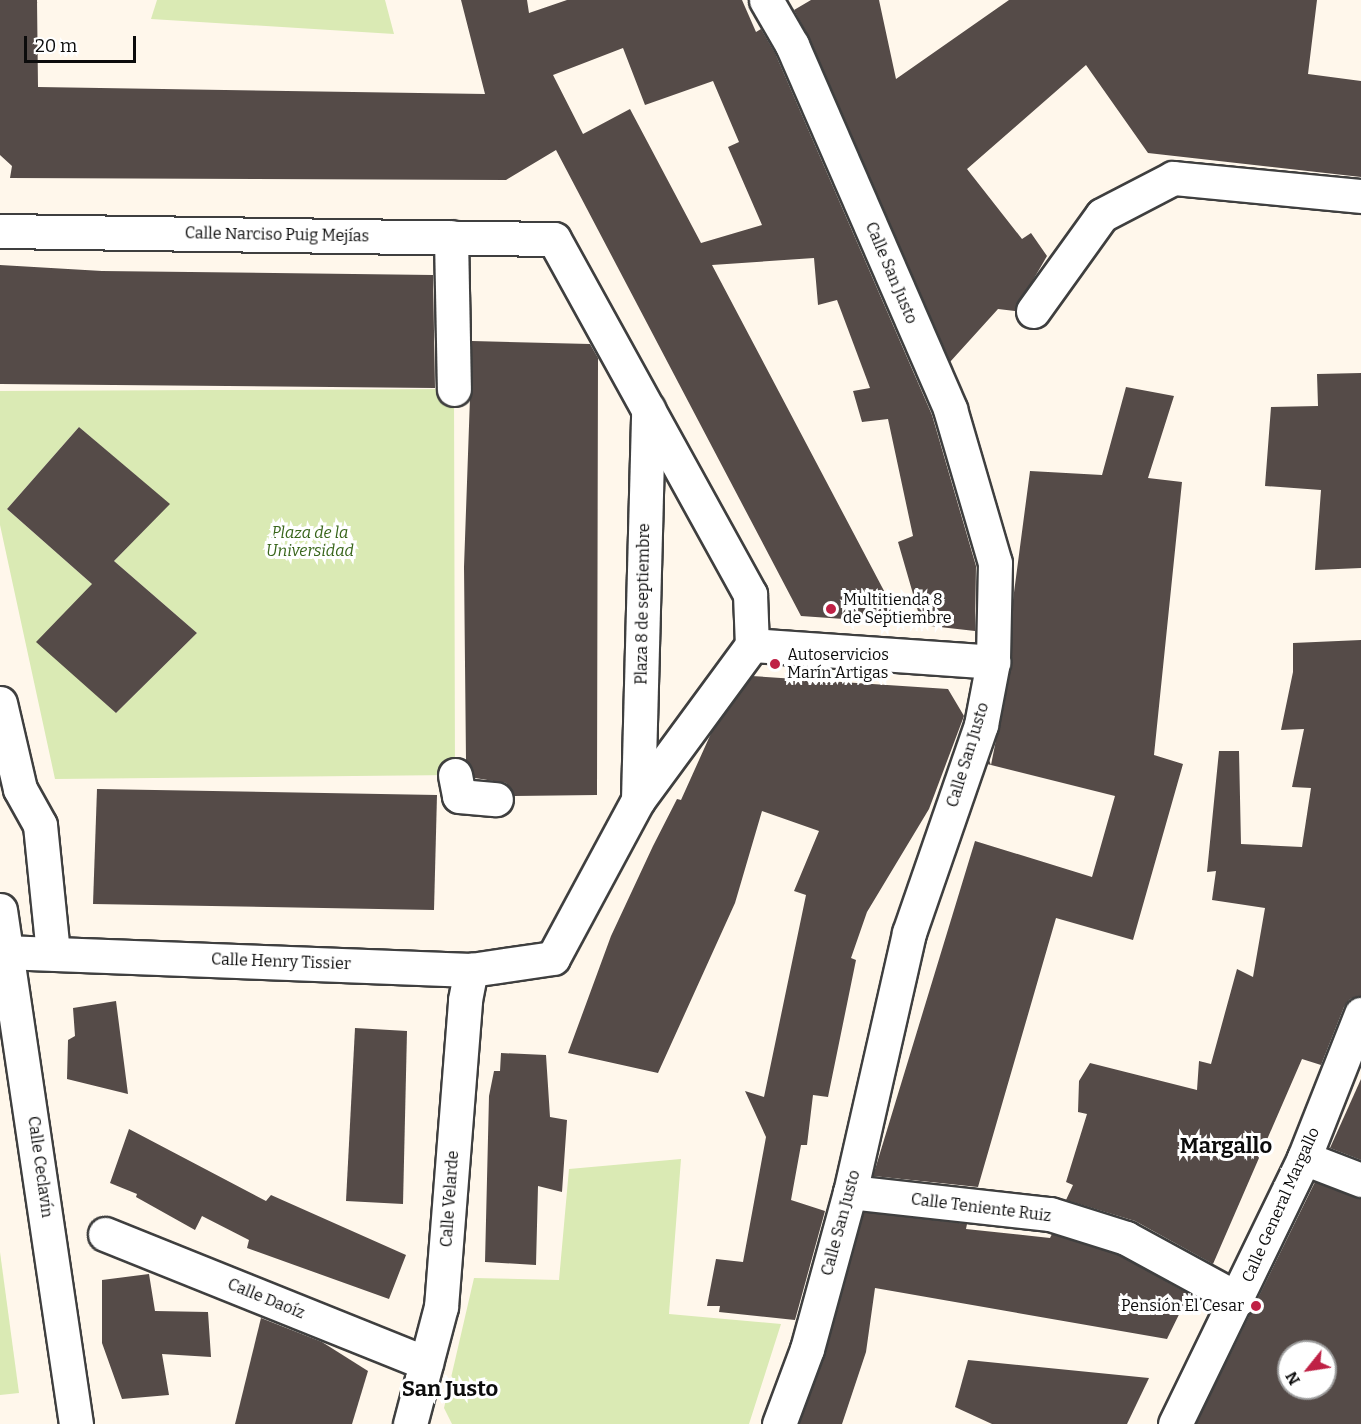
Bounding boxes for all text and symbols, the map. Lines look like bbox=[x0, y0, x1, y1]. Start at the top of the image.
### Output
scale bar bbox=[27, 24, 140, 62]
text: 20 m bbox=[35, 35, 77, 57]
street label: Calle San Justo bbox=[861, 219, 921, 327]
street label: Calle Narciso Puig Mejías bbox=[185, 224, 369, 246]
park label: Plaza de la Universidad bbox=[266, 523, 354, 561]
street label: Plaza 8 de septiembre bbox=[632, 523, 654, 685]
place label: Multitienda 8 de Septiembre bbox=[843, 590, 951, 628]
marker: Multitienda 8 de Septiembre bbox=[824, 602, 838, 616]
place label: Autoservicios Marín Artigas bbox=[787, 645, 889, 683]
marker: Autoservicios Marín Artigas bbox=[768, 657, 782, 671]
street label: Calle San Justo bbox=[943, 700, 993, 810]
street label: Calle Henry Tissier bbox=[211, 950, 351, 974]
street label: Calle Ceclavín bbox=[23, 1115, 57, 1219]
street label: Calle General Margallo bbox=[1238, 1124, 1324, 1286]
district label: Margallo bbox=[1180, 1133, 1272, 1159]
street label: Calle Velarde bbox=[437, 1150, 463, 1248]
street label: Calle San Justo bbox=[818, 1168, 864, 1278]
street label: Calle Teniente Ruiz bbox=[910, 1190, 1052, 1226]
street label: Calle Daoíz bbox=[225, 1275, 307, 1323]
place label: Pensión El Cesar bbox=[1121, 1296, 1244, 1316]
marker: Pensión El Cesar bbox=[1249, 1299, 1263, 1313]
north arrow bbox=[1277, 1340, 1337, 1400]
text: N bbox=[1281, 1368, 1304, 1388]
district label: San Justo bbox=[402, 1376, 498, 1402]

